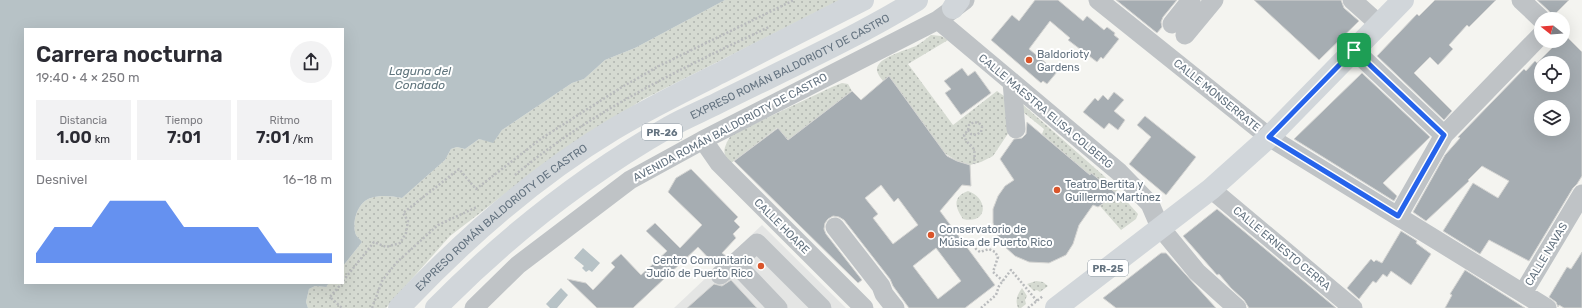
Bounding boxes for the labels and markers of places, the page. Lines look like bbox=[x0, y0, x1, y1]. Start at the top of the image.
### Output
pin bbox=[1337, 33, 1371, 67]
place label: Baldorioty Gardens bbox=[1037, 48, 1089, 74]
marker: Baldorioty Gardens bbox=[1024, 55, 1034, 65]
place label: Teatro Bertita y Guillermo Martínez bbox=[1065, 178, 1161, 204]
marker: Teatro Bertita y Guillermo Martínez bbox=[1052, 185, 1062, 195]
place label: Conservatorio de Música de Puerto Rico bbox=[939, 223, 1052, 249]
marker: Conservatorio de Música de Puerto Rico bbox=[926, 230, 936, 240]
place label: Centro Comunitario Judío de Puerto Rico bbox=[646, 254, 753, 280]
marker: Centro Comunitario Judío de Puerto Rico bbox=[756, 261, 766, 271]

